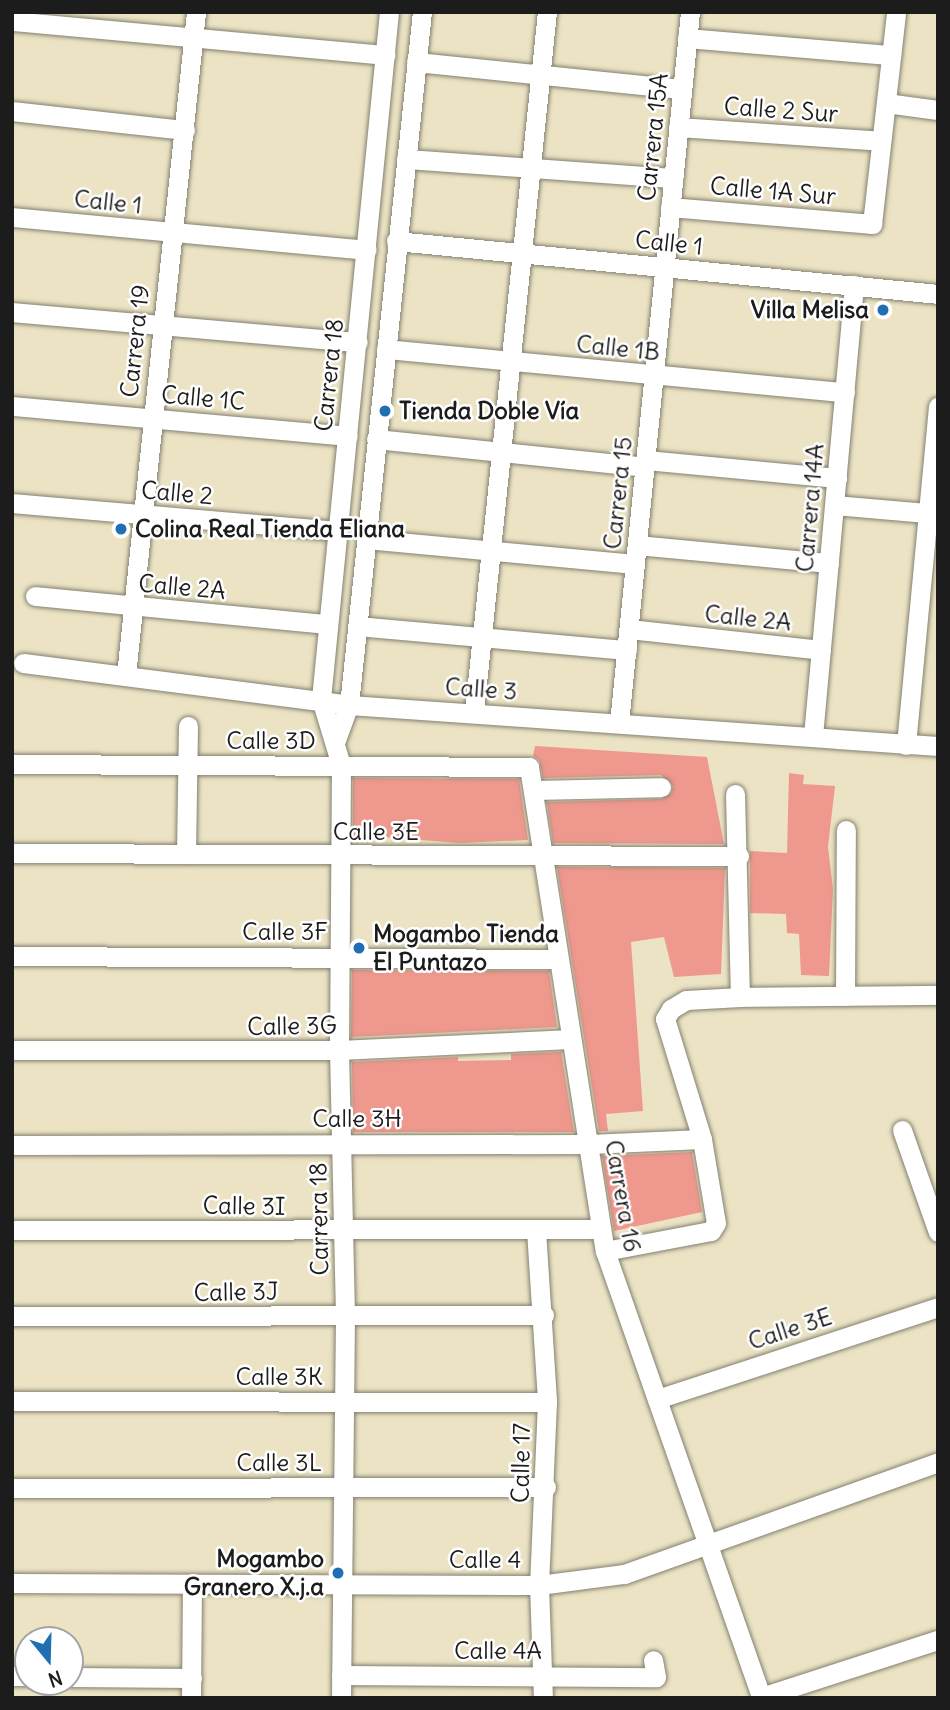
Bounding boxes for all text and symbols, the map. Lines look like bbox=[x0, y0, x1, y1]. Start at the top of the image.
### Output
street label: Carrera 15A bbox=[632, 71, 674, 203]
street label: Calle 2 Sur bbox=[723, 92, 839, 128]
street label: Calle 1A Sur bbox=[709, 171, 837, 211]
street label: Calle 1 bbox=[73, 184, 143, 220]
street label: Calle 1 bbox=[634, 225, 704, 261]
street label: Carrera 19 bbox=[115, 283, 155, 399]
place label: Villa Melisa bbox=[751, 296, 869, 324]
marker: Villa Melisa bbox=[875, 302, 891, 318]
street label: Carrera 18 bbox=[309, 317, 349, 433]
street label: Calle 1B bbox=[575, 329, 661, 367]
street label: Calle 1C bbox=[160, 380, 246, 416]
place label: Tienda Doble Vía bbox=[399, 397, 579, 425]
marker: Tienda Doble Vía bbox=[377, 403, 393, 419]
street label: Carrera 15 bbox=[598, 435, 638, 551]
street label: Carrera 14A bbox=[790, 443, 830, 573]
street label: Calle 2 bbox=[140, 476, 214, 510]
place label: Colina Real Tienda Eliana bbox=[135, 515, 405, 543]
marker: Colina Real Tienda Eliana bbox=[113, 521, 129, 537]
street label: Calle 2A bbox=[137, 569, 227, 605]
street label: Calle 2A bbox=[703, 599, 793, 637]
street label: Calle 3 bbox=[444, 672, 518, 706]
street label: Calle 3D bbox=[226, 727, 316, 755]
street label: Calle 3E bbox=[333, 818, 419, 846]
street label: Calle 3F bbox=[242, 918, 328, 946]
place label: Mogambo Tienda El Puntazo bbox=[373, 920, 559, 976]
marker: Mogambo Tienda El Puntazo bbox=[351, 940, 367, 956]
street label: Calle 3G bbox=[247, 1011, 337, 1041]
street label: Calle 3H bbox=[312, 1105, 402, 1133]
street label: Carrera 16 bbox=[599, 1138, 647, 1254]
street label: Carrera 18 bbox=[304, 1162, 334, 1276]
street label: Calle 3I bbox=[202, 1191, 286, 1221]
street label: Calle 3J bbox=[193, 1277, 279, 1307]
street label: Calle 3E bbox=[744, 1302, 836, 1356]
street label: Calle 3K bbox=[235, 1363, 323, 1391]
street label: Calle 17 bbox=[506, 1423, 536, 1503]
street label: Calle 3L bbox=[236, 1449, 322, 1477]
place label: Mogambo Granero X.j.a bbox=[184, 1545, 324, 1601]
street label: Calle 4 bbox=[449, 1546, 521, 1574]
marker: Mogambo Granero X.j.a bbox=[330, 1565, 346, 1581]
north arrow bbox=[14, 1626, 84, 1696]
street label: Calle 4A bbox=[454, 1637, 542, 1665]
text: N bbox=[45, 1665, 65, 1692]

